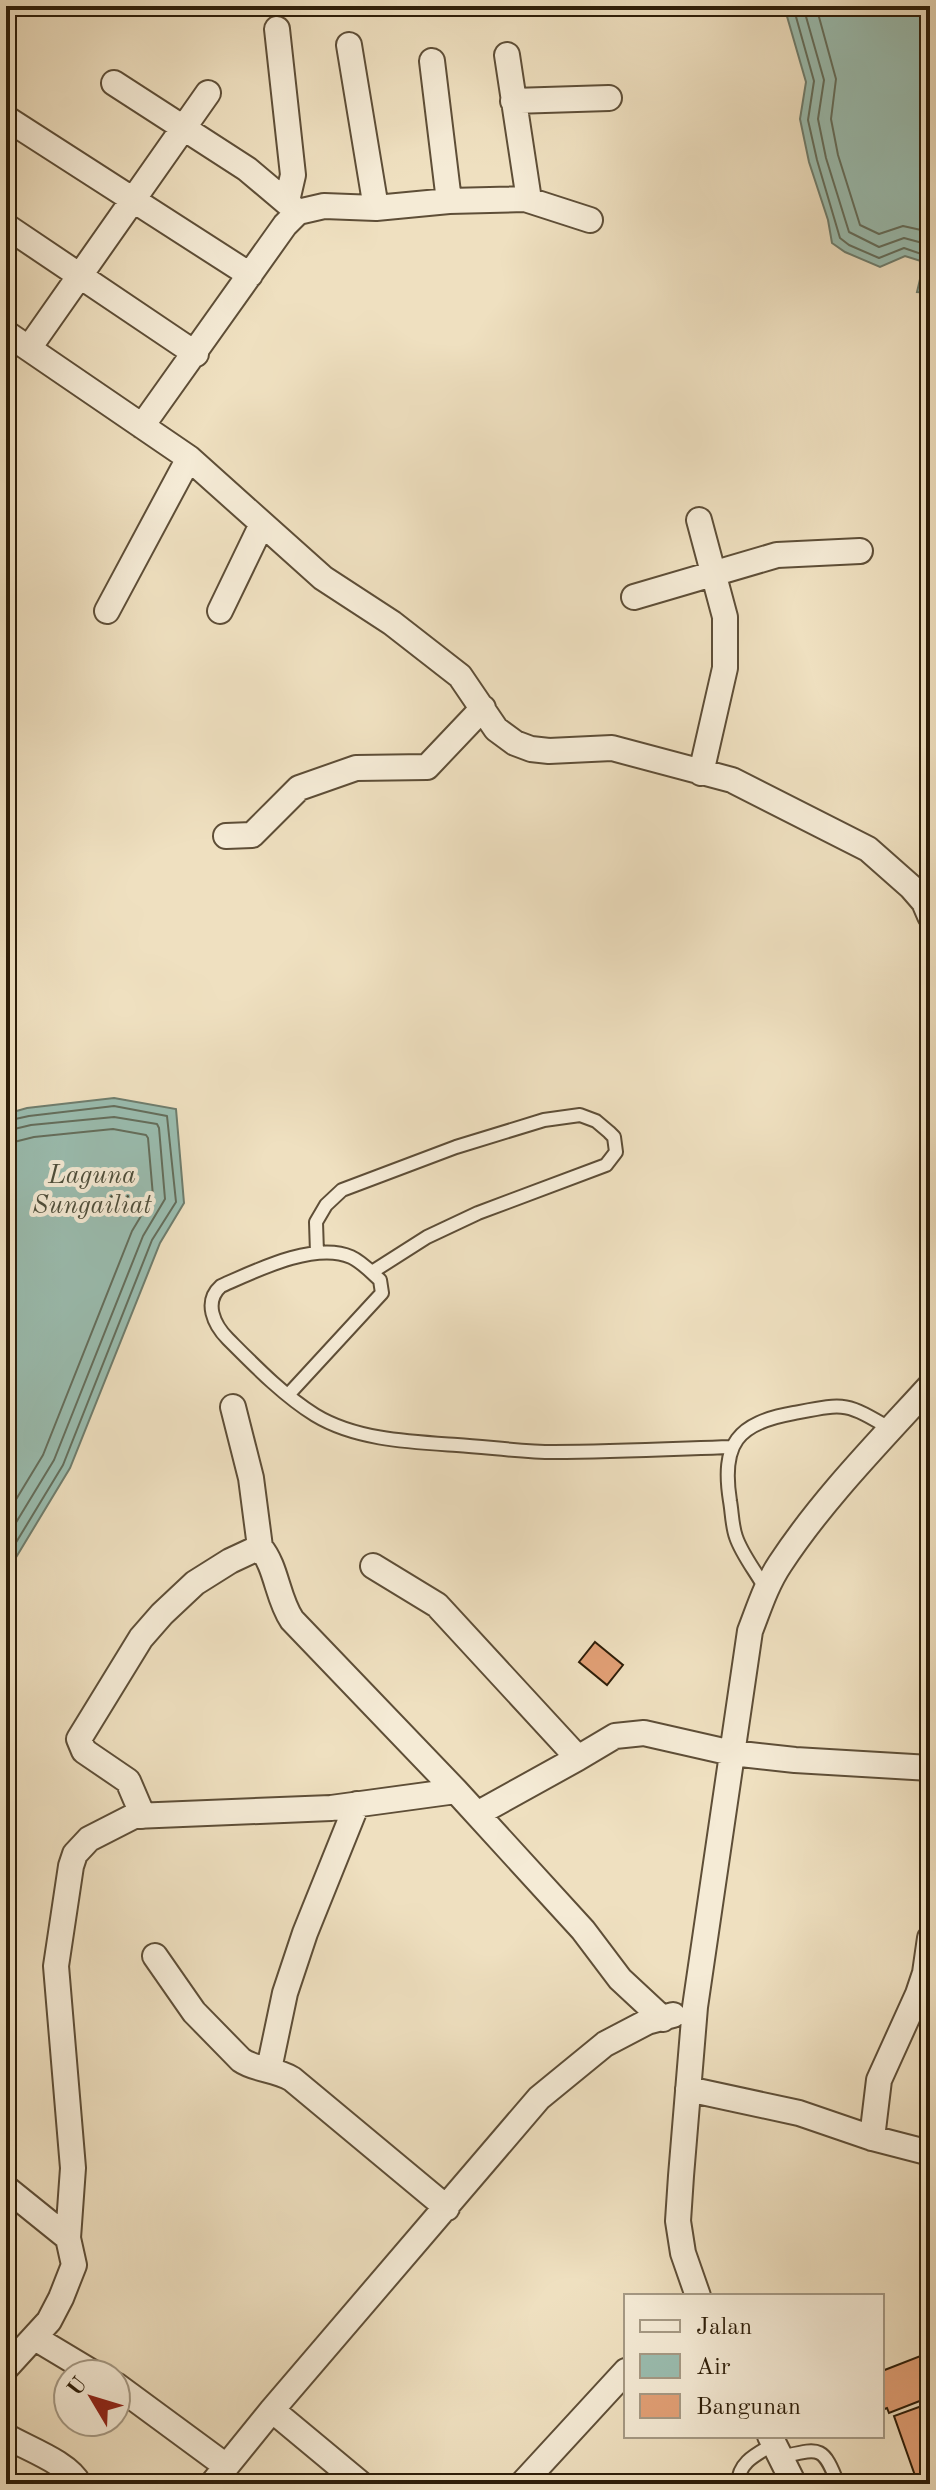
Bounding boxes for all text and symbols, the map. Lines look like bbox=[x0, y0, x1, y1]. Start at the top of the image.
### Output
water label: Laguna Sungailiat bbox=[32, 1163, 152, 1219]
legend bbox=[624, 2294, 884, 2438]
text: Jalan bbox=[696, 2316, 752, 2340]
text: Air bbox=[696, 2356, 731, 2380]
north arrow bbox=[52, 2358, 132, 2438]
text: U bbox=[64, 2373, 92, 2401]
text: Bangunan bbox=[696, 2396, 801, 2420]

